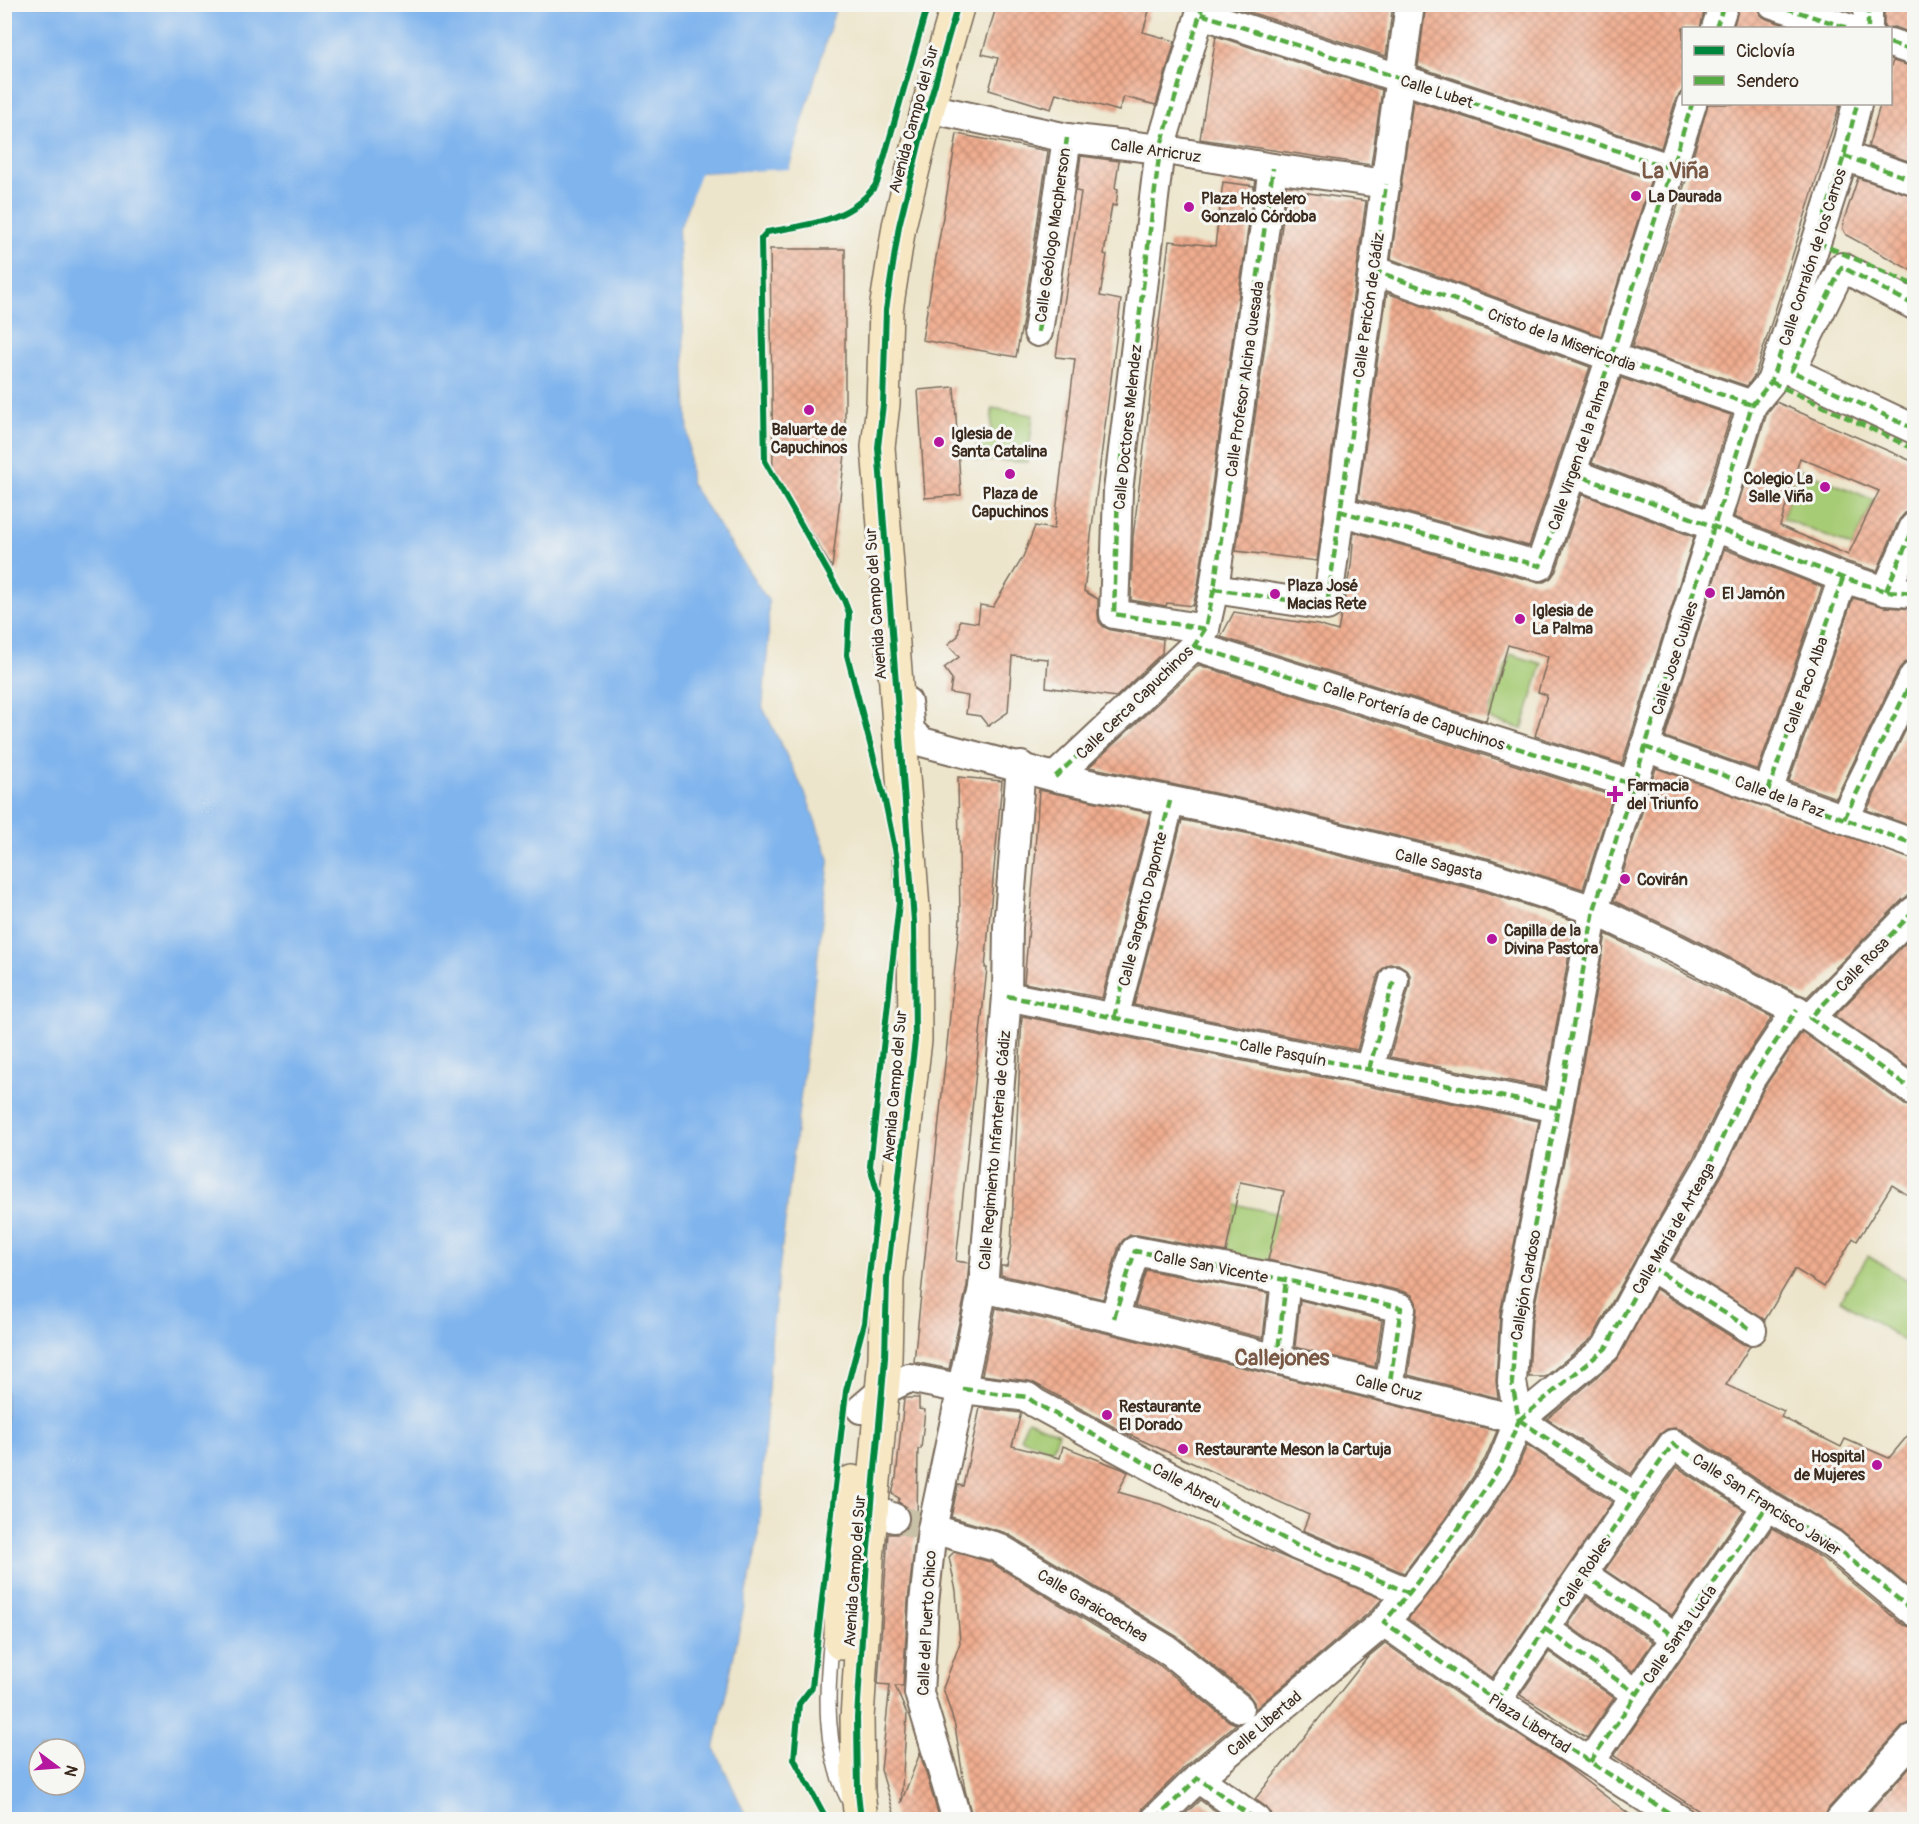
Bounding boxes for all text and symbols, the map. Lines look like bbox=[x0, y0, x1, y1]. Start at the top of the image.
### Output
legend bbox=[1682, 27, 1892, 105]
text: Ciclovía bbox=[1736, 40, 1795, 63]
street label: Avenida Campo del Sur bbox=[885, 43, 943, 195]
text: Sendero bbox=[1736, 70, 1799, 93]
street label: Calle Lubet bbox=[1398, 71, 1476, 113]
street label: Calle Arricruz bbox=[1109, 135, 1202, 167]
street label: Calle Geólogo Macpherson bbox=[1031, 146, 1075, 324]
district label: La Viña bbox=[1641, 157, 1709, 185]
street label: Calle Corralón de los Carros bbox=[1775, 166, 1851, 348]
place label: La Daurada bbox=[1648, 187, 1722, 207]
place label: Plaza Hostelero Gonzalo Córdoba bbox=[1201, 189, 1317, 227]
marker: La Daurada bbox=[1629, 189, 1643, 203]
marker: Plaza Hostelero Gonzalo Córdoba bbox=[1182, 200, 1196, 214]
street label: Calle Pericón de Cádiz bbox=[1349, 231, 1389, 379]
street label: Calle Profesor Alcina Quesada bbox=[1221, 280, 1269, 478]
street label: Cristo de la Misericordia bbox=[1485, 304, 1639, 376]
street label: Calle Doctores Melendez bbox=[1109, 343, 1147, 511]
street label: Calle Virgen de la Palma bbox=[1544, 377, 1614, 533]
marker: Baluarte de Capuchinos bbox=[802, 403, 816, 417]
place label: Baluarte de Capuchinos bbox=[771, 420, 848, 458]
place label: Iglesia de Santa Catalina bbox=[951, 424, 1048, 462]
marker: Iglesia de Santa Catalina bbox=[932, 435, 946, 449]
marker: Plaza de Capuchinos bbox=[1003, 467, 1017, 481]
place label: Colegio La Salle Viña bbox=[1743, 469, 1814, 507]
marker: Colegio La Salle Viña bbox=[1818, 480, 1832, 494]
place label: Plaza de Capuchinos bbox=[972, 484, 1049, 522]
street label: Avenida Campo del Sur bbox=[861, 527, 891, 681]
place label: Plaza José Macias Rete bbox=[1287, 576, 1368, 614]
place label: El Jamón bbox=[1722, 584, 1785, 604]
marker: El Jamón bbox=[1703, 586, 1717, 600]
marker: Plaza José Macias Rete bbox=[1268, 587, 1282, 601]
street label: Calle Jose Cubiles bbox=[1647, 599, 1703, 718]
place label: Iglesia de La Palma bbox=[1532, 601, 1594, 639]
marker: Iglesia de La Palma bbox=[1513, 612, 1527, 626]
street label: Calle Paco Alba bbox=[1779, 634, 1833, 737]
street label: Calle Cerca Capuchinos bbox=[1072, 642, 1198, 764]
street label: Calle Portería de Capuchinos bbox=[1320, 677, 1507, 755]
street label: Calle de la Paz bbox=[1732, 771, 1827, 822]
place label: Farmacia del Triunfo bbox=[1627, 776, 1699, 814]
marker: Farmacia del Triunfo bbox=[1608, 787, 1622, 801]
street label: Calle Sargento Daponte bbox=[1114, 830, 1172, 989]
street label: Calle Sagasta bbox=[1393, 844, 1485, 886]
place label: Covirán bbox=[1637, 870, 1688, 890]
marker: Covirán bbox=[1618, 872, 1632, 886]
place label: Capilla de la Divina Pastora bbox=[1504, 921, 1599, 959]
marker: Capilla de la Divina Pastora bbox=[1485, 932, 1499, 946]
street label: Calle Rosa bbox=[1832, 933, 1894, 996]
street label: Avenida Campo del Sur bbox=[878, 1009, 912, 1163]
street label: Calle Regimiento Infanteria de Cádiz bbox=[975, 1029, 1015, 1271]
street label: Calle Pasquín bbox=[1238, 1035, 1328, 1071]
street label: Calle María de Arteaga bbox=[1628, 1159, 1720, 1298]
street label: Callejón Cardoso bbox=[1506, 1228, 1546, 1342]
street label: Calle San Vicente bbox=[1152, 1246, 1270, 1288]
district label: Callejones bbox=[1235, 1344, 1330, 1372]
street label: Calle Cruz bbox=[1353, 1370, 1424, 1406]
place label: Restaurante El Dorado bbox=[1119, 1397, 1202, 1435]
marker: Restaurante El Dorado bbox=[1100, 1408, 1114, 1422]
place label: Restaurante Meson la Cartuja bbox=[1195, 1440, 1392, 1460]
marker: Restaurante Meson la Cartuja bbox=[1176, 1442, 1190, 1456]
place label: Hospital de Mujeres bbox=[1794, 1447, 1866, 1485]
street label: Calle San Francisco Javier bbox=[1688, 1449, 1845, 1561]
marker: Hospital de Mujeres bbox=[1870, 1458, 1884, 1472]
street label: Calle Abreu bbox=[1148, 1459, 1225, 1513]
street label: Avenida Campo del Sur bbox=[840, 1494, 870, 1648]
street label: Calle Robles bbox=[1554, 1533, 1616, 1612]
street label: Calle del Puerto Chico bbox=[913, 1549, 941, 1696]
street label: Calle Garaicoechea bbox=[1033, 1565, 1152, 1647]
street label: Calle Santa Lucía bbox=[1638, 1581, 1721, 1688]
street label: Calle Libertad bbox=[1223, 1687, 1306, 1761]
street label: Plaza Libertad bbox=[1484, 1690, 1574, 1758]
north arrow bbox=[27, 1737, 87, 1797]
text: N bbox=[59, 1763, 82, 1779]

